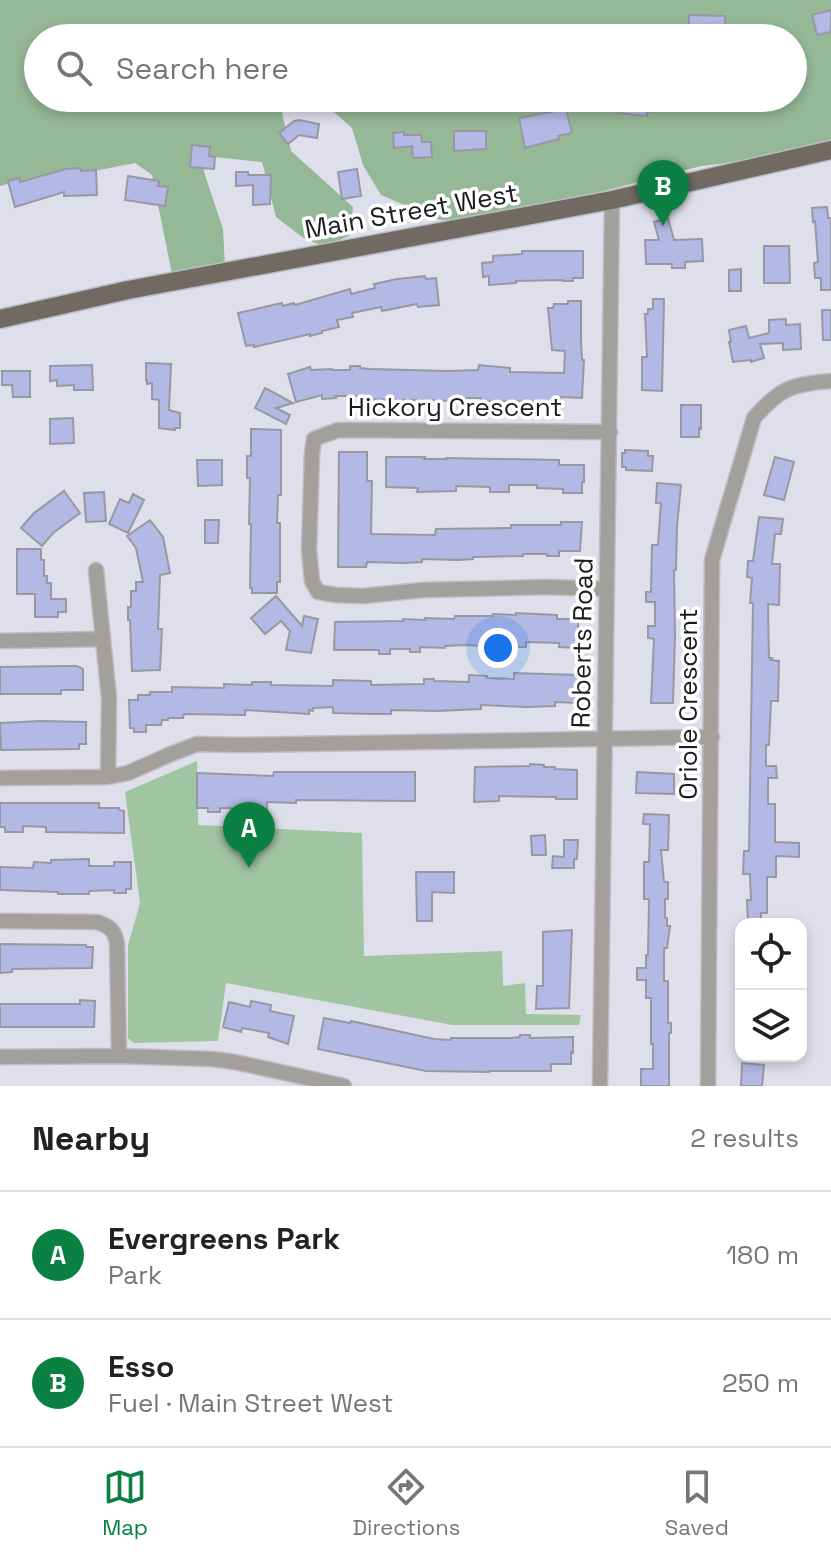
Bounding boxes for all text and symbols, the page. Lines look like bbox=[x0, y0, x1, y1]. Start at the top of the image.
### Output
search box bbox=[24, 24, 807, 112]
icon: search bbox=[52, 46, 96, 90]
text: Search here bbox=[116, 49, 289, 88]
pin: B bbox=[637, 160, 689, 226]
street label: Main Street West bbox=[302, 176, 520, 246]
street label: Hickory Crescent bbox=[348, 390, 562, 424]
street label: Roberts Road bbox=[564, 557, 600, 729]
street label: Oriole Crescent bbox=[671, 608, 705, 800]
your location bbox=[478, 628, 518, 668]
pin: A bbox=[223, 802, 275, 868]
map controls bbox=[735, 918, 807, 1062]
button: locate bbox=[735, 918, 807, 990]
button: layers bbox=[735, 990, 807, 1062]
text: Nearby bbox=[32, 1117, 150, 1160]
text: 2 results bbox=[690, 1121, 799, 1155]
text: Evergreens Park bbox=[108, 1219, 340, 1258]
text: A bbox=[50, 1238, 66, 1272]
text: 180 m bbox=[726, 1238, 799, 1272]
text: Park bbox=[108, 1258, 162, 1292]
text: Esso bbox=[108, 1347, 174, 1386]
text: B bbox=[49, 1366, 67, 1400]
text: 250 m bbox=[722, 1366, 799, 1400]
text: Fuel · Main Street West bbox=[108, 1386, 393, 1420]
tab: Map bbox=[102, 1465, 148, 1541]
tab: Directions bbox=[352, 1465, 460, 1541]
tab: Saved bbox=[665, 1465, 729, 1541]

